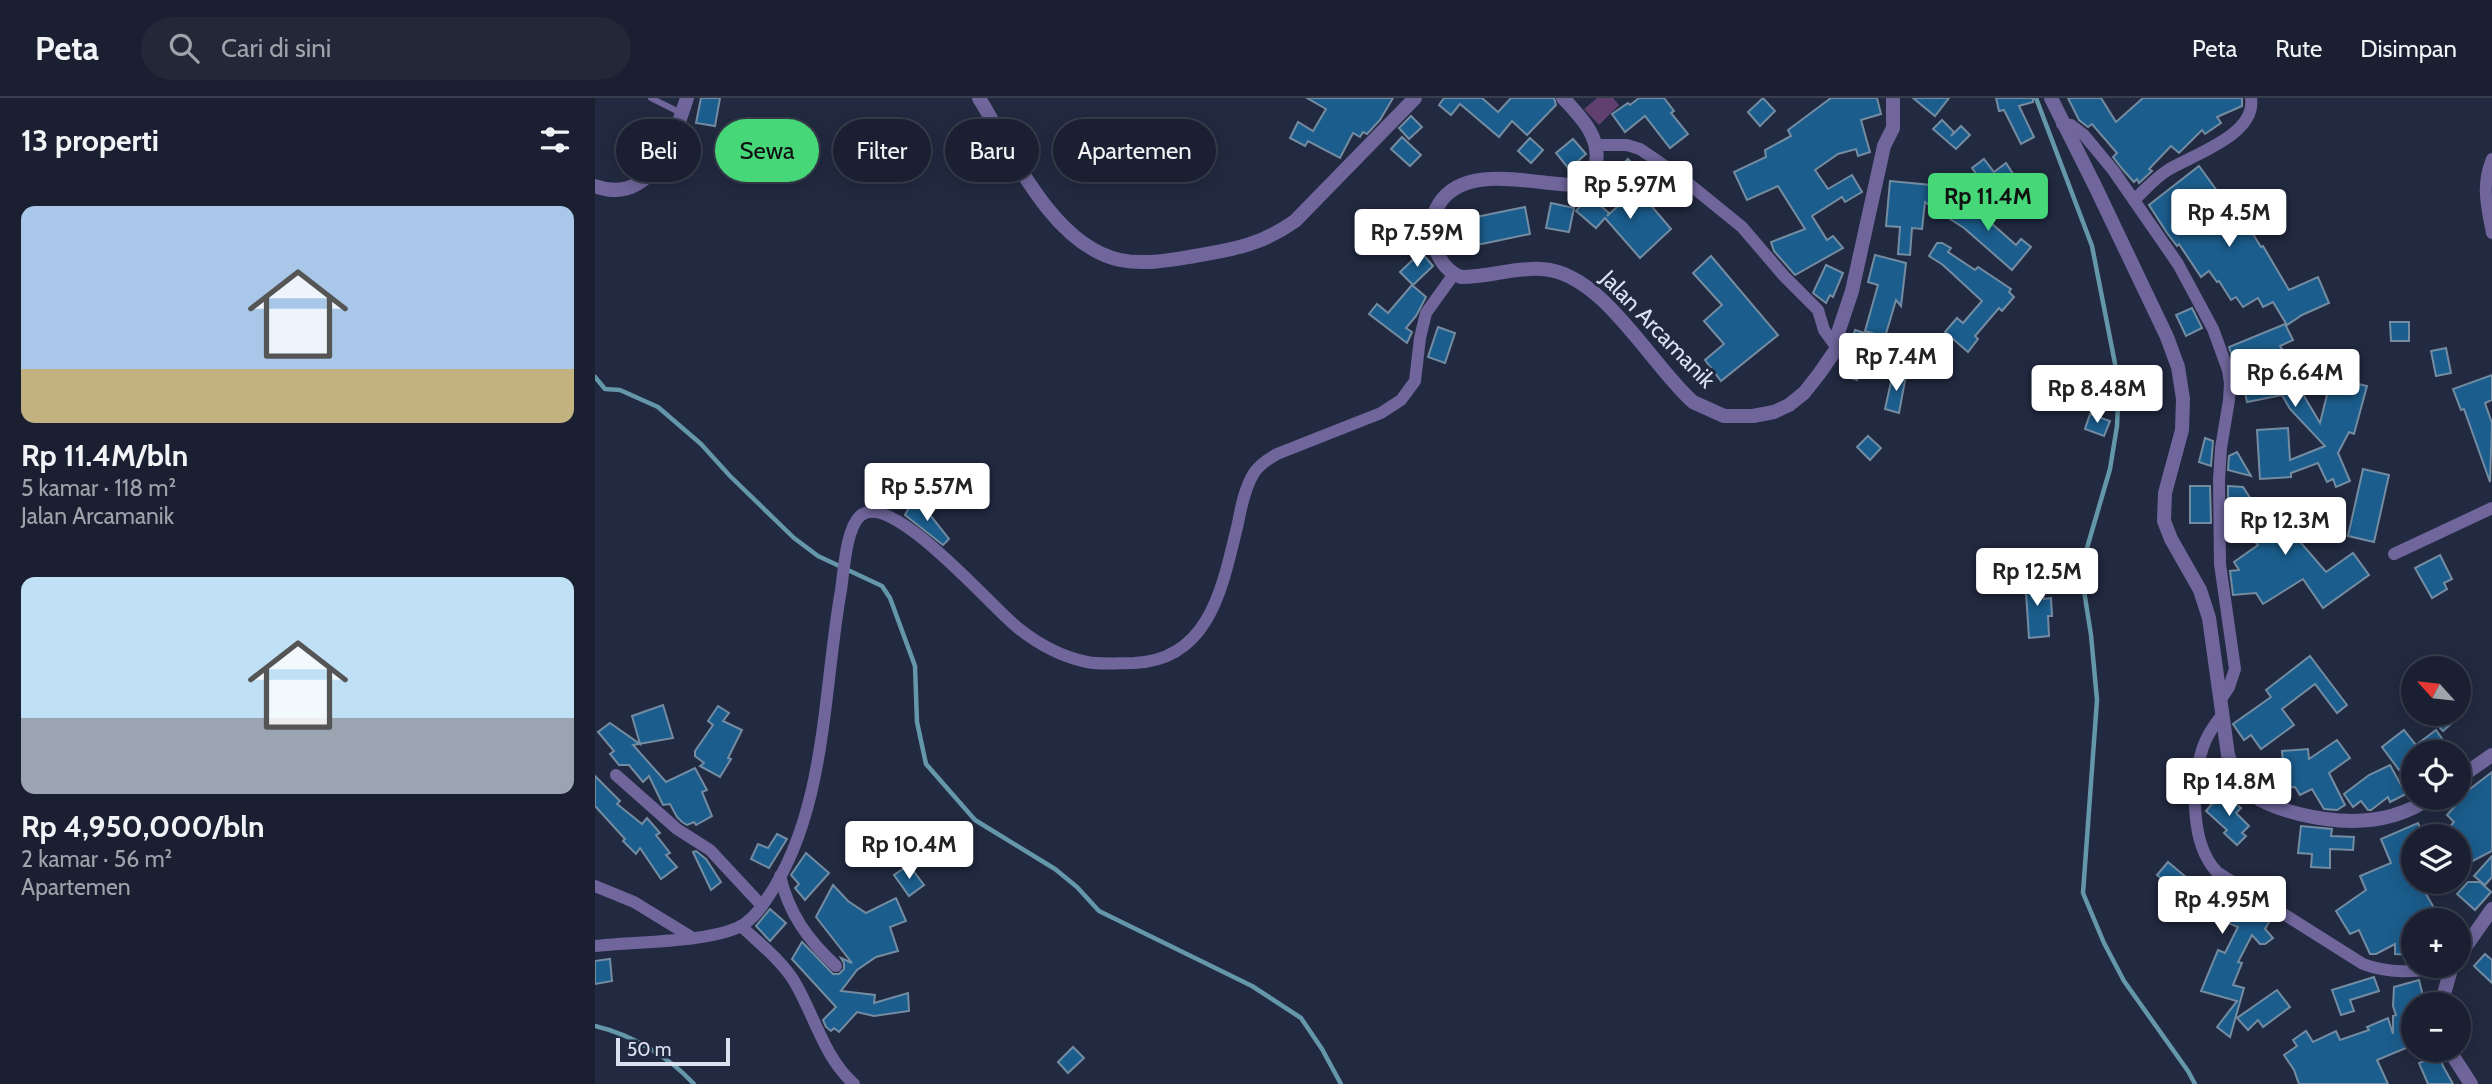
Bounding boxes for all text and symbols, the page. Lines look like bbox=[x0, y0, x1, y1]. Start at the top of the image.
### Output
search box bbox=[141, 17, 631, 80]
text: Peta bbox=[35, 28, 99, 68]
icon: search bbox=[165, 29, 203, 67]
text: Cari di sini bbox=[221, 32, 331, 64]
text: Peta bbox=[2192, 34, 2237, 63]
text: Rute bbox=[2275, 34, 2322, 63]
text: Disimpan bbox=[2360, 34, 2457, 63]
chip: Beli bbox=[616, 119, 701, 182]
chip: Sewa bbox=[715, 119, 819, 182]
chip: Filter bbox=[833, 119, 931, 182]
chip: Baru bbox=[945, 119, 1039, 182]
chip: Apartemen bbox=[1053, 119, 1216, 182]
icon: filters bbox=[536, 121, 574, 159]
text: 13 properti bbox=[21, 122, 159, 159]
pin: Rp 5.97M bbox=[1558, 162, 1702, 221]
text: Rp 5.97M bbox=[1583, 170, 1677, 198]
pin: Rp 11.4M bbox=[1916, 174, 2060, 233]
text: Rp 11.4M bbox=[1944, 182, 2032, 210]
pin: Rp 4.5M bbox=[2164, 190, 2294, 249]
text: Rp 4.5M bbox=[2187, 198, 2271, 226]
pin: Rp 7.59M bbox=[1345, 209, 1489, 269]
text: Rp 7.59M bbox=[1371, 218, 1463, 246]
icon: home bbox=[235, 251, 361, 377]
street label: Jalan Arcamanik bbox=[1594, 264, 1722, 394]
pin: Rp 7.4M bbox=[1831, 334, 1961, 393]
text: Rp 7.4M bbox=[1855, 342, 1937, 370]
pin: Rp 6.64M bbox=[2223, 350, 2367, 409]
text: Rp 6.64M bbox=[2247, 358, 2343, 386]
pin: Rp 8.48M bbox=[2025, 366, 2169, 425]
text: Rp 8.48M bbox=[2048, 374, 2146, 402]
text: Rp 11.4M/bln bbox=[21, 437, 188, 474]
pin: Rp 5.57M bbox=[855, 464, 999, 523]
text: Rp 5.57M bbox=[881, 472, 973, 500]
text: 5 kamar · 118 m² bbox=[21, 474, 176, 502]
pin: Rp 12.3M bbox=[2213, 498, 2357, 557]
text: Jalan Arcamanik bbox=[21, 502, 174, 530]
text: Rp 12.3M bbox=[2240, 506, 2330, 534]
pin: Rp 12.5M bbox=[1965, 548, 2109, 608]
text: Rp 12.5M bbox=[1992, 557, 2082, 585]
icon: home bbox=[235, 622, 361, 748]
north arrow bbox=[2401, 656, 2471, 726]
map controls bbox=[2401, 656, 2471, 1062]
button: locate bbox=[2401, 740, 2471, 810]
pin: Rp 14.8M bbox=[2157, 758, 2301, 818]
text: Rp 14.8M bbox=[2182, 767, 2276, 795]
text: Rp 4,950,000/bln bbox=[21, 808, 265, 845]
pin: Rp 10.4M bbox=[837, 822, 981, 881]
button: layers bbox=[2401, 824, 2471, 894]
text: Rp 10.4M bbox=[861, 830, 957, 858]
text: 2 kamar · 56 m² bbox=[21, 845, 172, 873]
text: Apartemen bbox=[21, 873, 131, 901]
pin: Rp 4.95M bbox=[2150, 876, 2294, 936]
text: Rp 4.95M bbox=[2174, 885, 2270, 913]
button: + bbox=[2401, 908, 2471, 978]
button: − bbox=[2401, 992, 2471, 1062]
scale bar bbox=[616, 1035, 730, 1067]
text: 50 m bbox=[627, 1038, 671, 1061]

